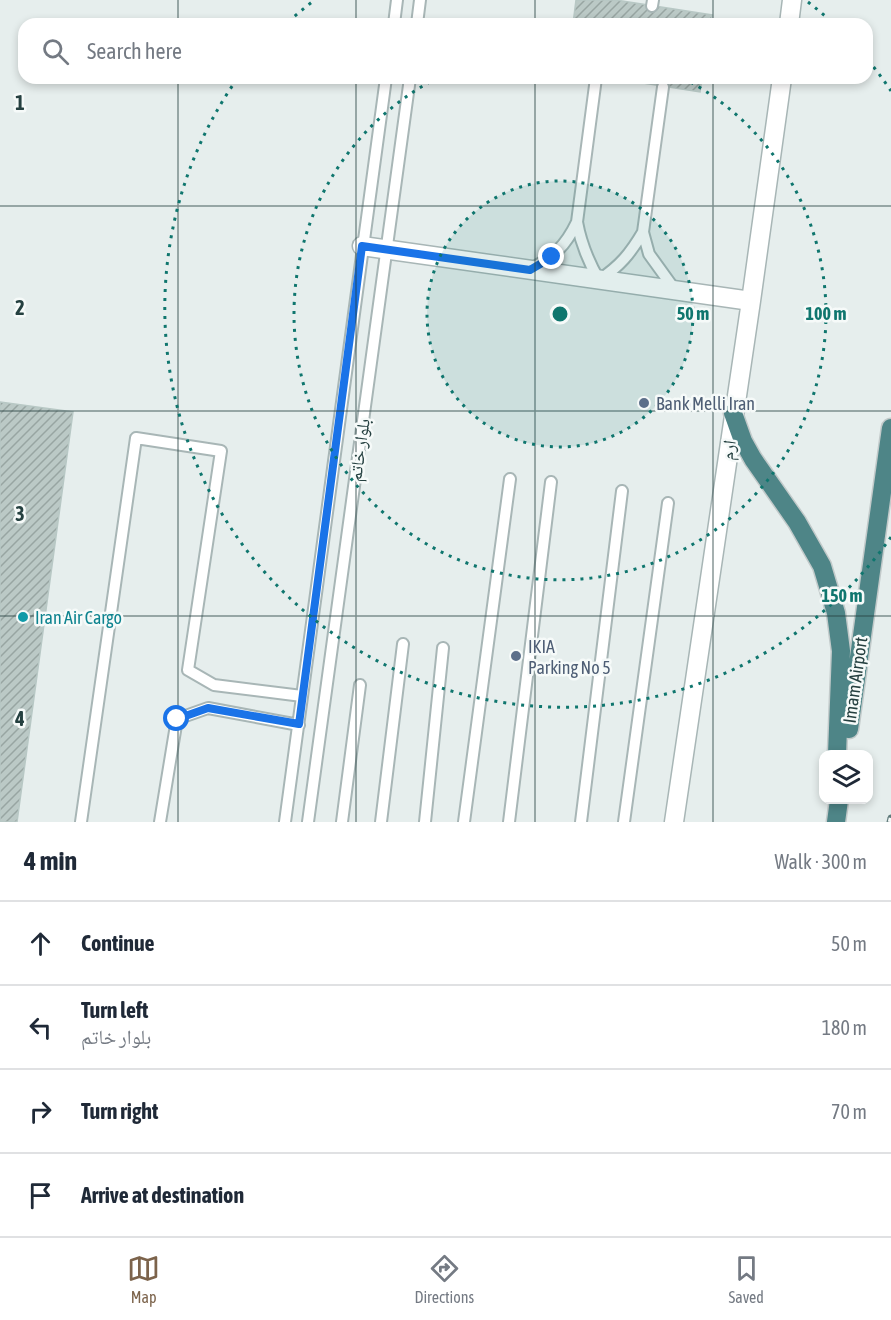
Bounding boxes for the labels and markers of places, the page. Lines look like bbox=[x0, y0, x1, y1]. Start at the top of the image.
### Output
centre of rings bbox=[550, 304, 570, 324]
place label: Bank Melli Iran bbox=[656, 393, 755, 414]
marker: Bank Melli Iran bbox=[637, 396, 651, 410]
place label: Iran Air Cargo bbox=[35, 607, 122, 628]
marker: Iran Air Cargo bbox=[16, 610, 30, 624]
place label: IKIA Parking No 5 bbox=[528, 636, 611, 678]
marker: IKIA Parking No 5 bbox=[509, 649, 523, 663]

